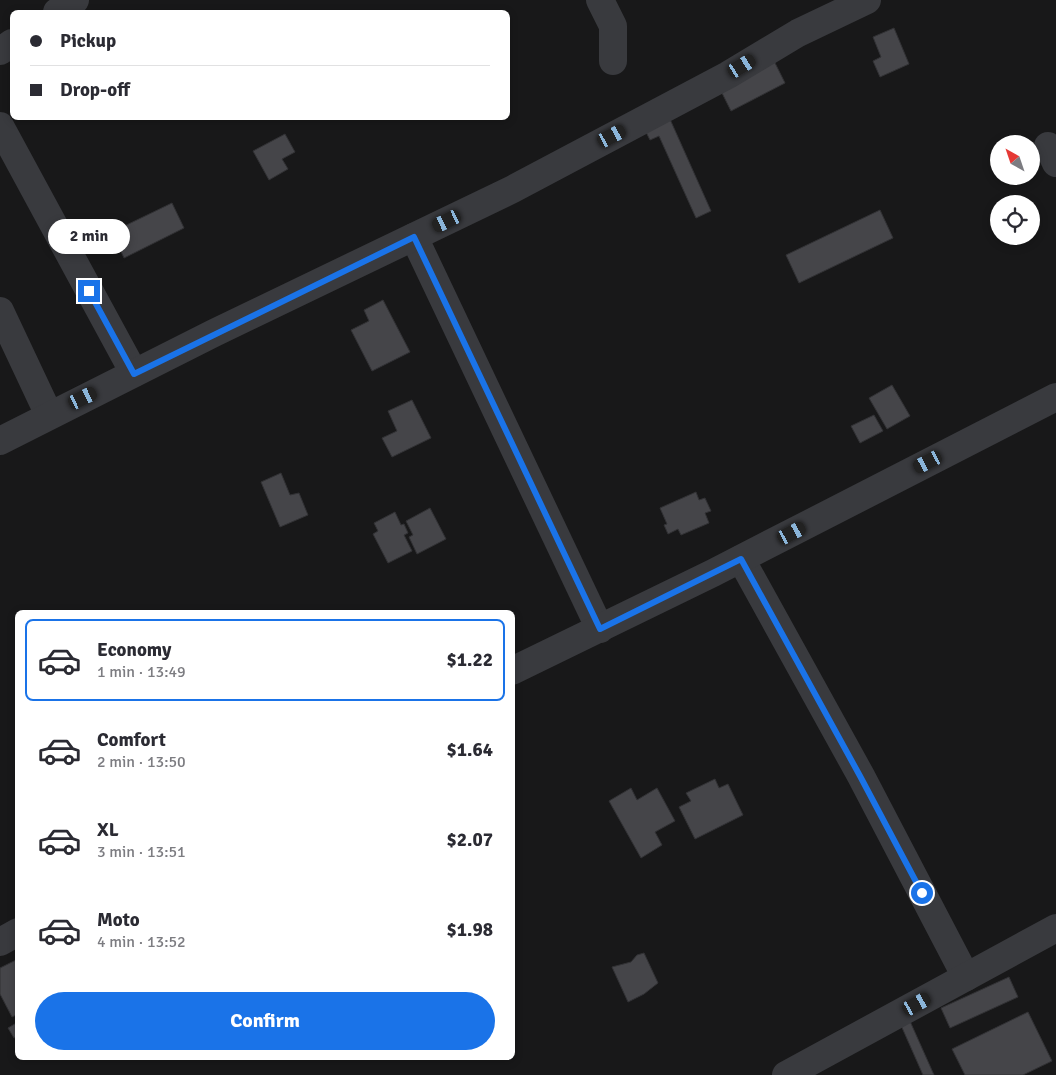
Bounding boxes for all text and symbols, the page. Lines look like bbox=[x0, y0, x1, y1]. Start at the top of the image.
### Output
text: Pickup bbox=[60, 29, 116, 53]
car bbox=[725, 52, 758, 80]
text: Drop-off bbox=[60, 78, 130, 102]
car bbox=[595, 122, 628, 150]
north arrow bbox=[990, 135, 1040, 185]
map controls bbox=[990, 135, 1040, 245]
button: locate bbox=[990, 195, 1040, 245]
car bbox=[430, 208, 463, 234]
callout: 2 min bbox=[48, 218, 130, 254]
text: 2 min bbox=[70, 226, 108, 246]
route end bbox=[78, 280, 100, 302]
car bbox=[66, 385, 99, 411]
car bbox=[911, 449, 944, 475]
car bbox=[775, 519, 808, 547]
icon: car bbox=[37, 638, 82, 683]
text: Economy bbox=[97, 638, 171, 662]
text: $1.22 bbox=[447, 648, 493, 672]
text: 1 min · 13:49 bbox=[97, 662, 186, 682]
icon: car bbox=[37, 728, 82, 773]
text: Comfort bbox=[97, 728, 166, 752]
text: $1.64 bbox=[447, 738, 493, 762]
text: 2 min · 13:50 bbox=[97, 752, 186, 772]
icon: car bbox=[37, 818, 82, 863]
text: XL bbox=[97, 818, 119, 842]
text: $2.07 bbox=[447, 828, 493, 852]
text: 3 min · 13:51 bbox=[97, 842, 186, 862]
route start bbox=[911, 882, 933, 904]
icon: car bbox=[37, 908, 82, 953]
text: Moto bbox=[97, 908, 140, 932]
text: $1.98 bbox=[447, 918, 493, 942]
text: 4 min · 13:52 bbox=[97, 932, 186, 952]
car bbox=[900, 990, 933, 1018]
button: Confirm bbox=[35, 992, 495, 1050]

